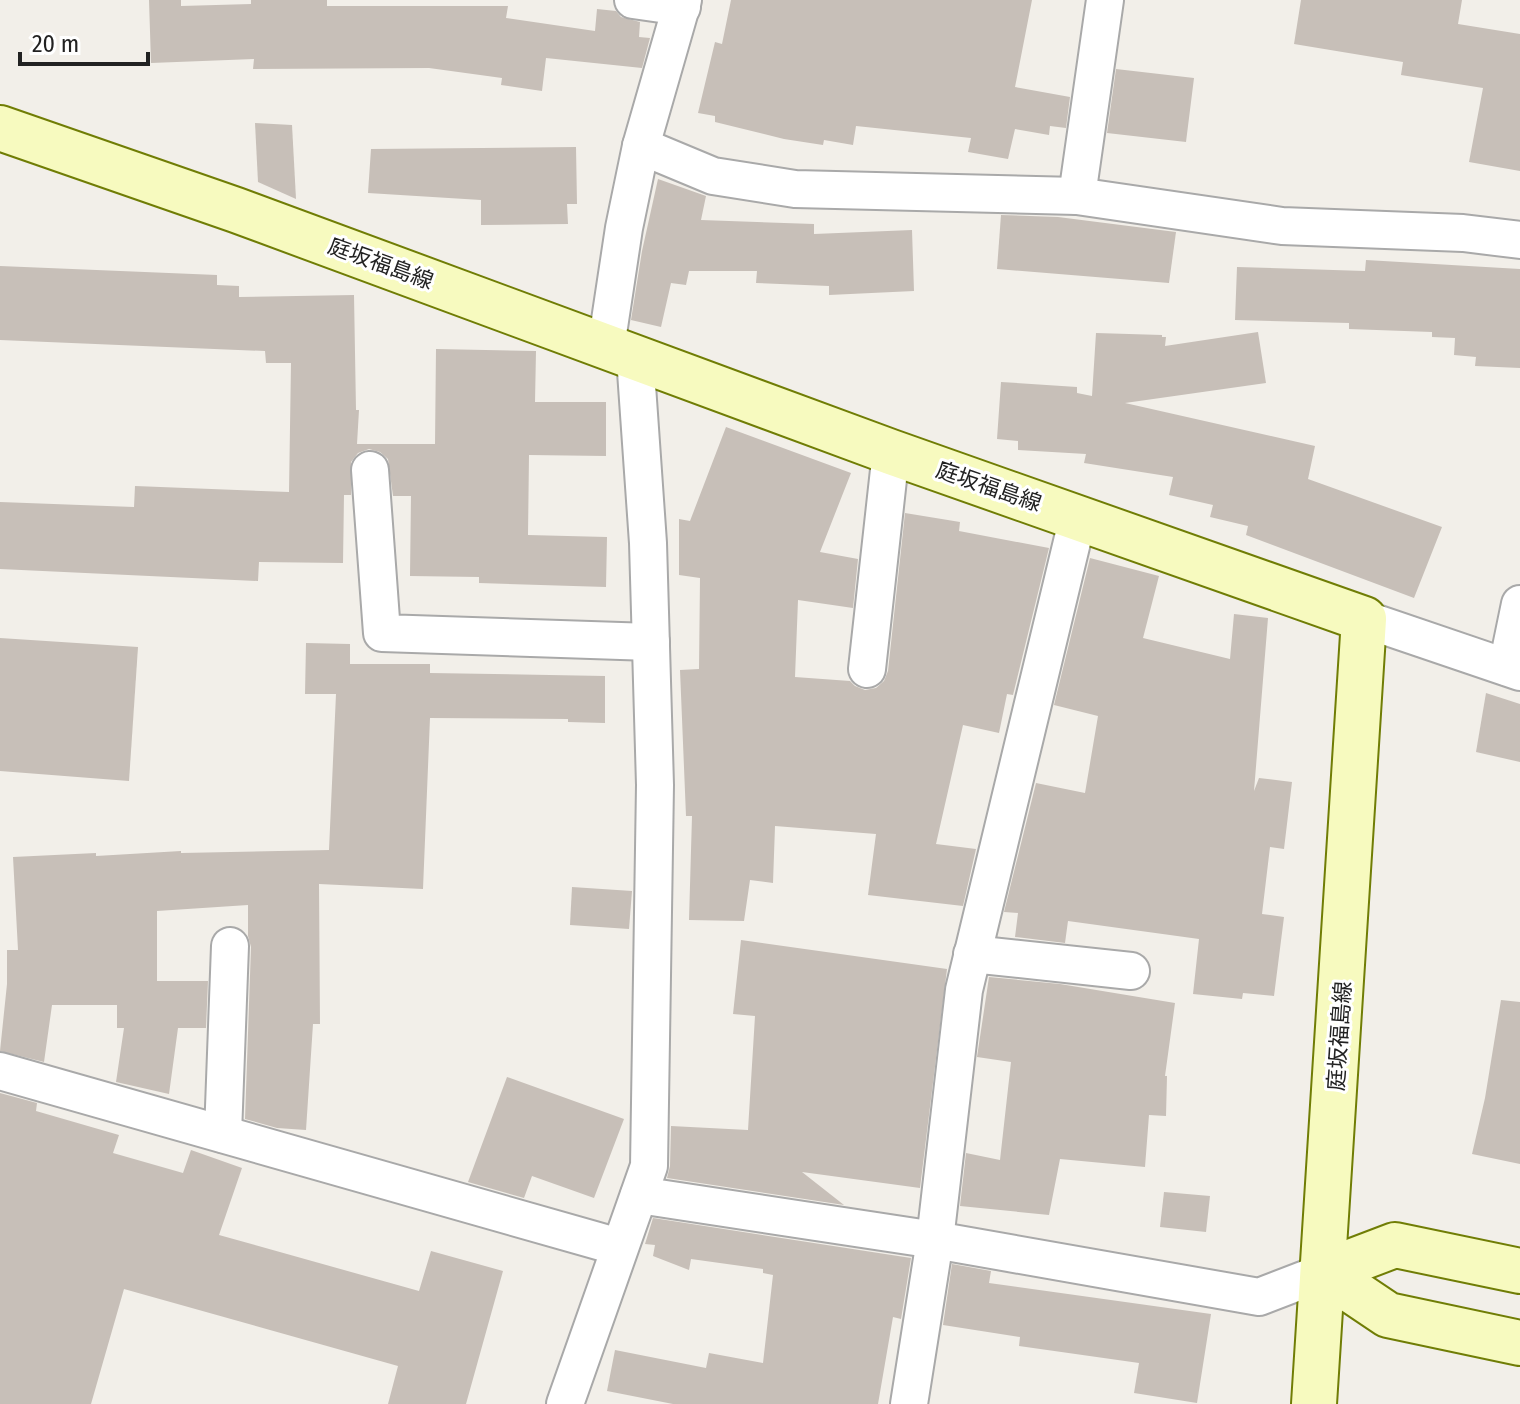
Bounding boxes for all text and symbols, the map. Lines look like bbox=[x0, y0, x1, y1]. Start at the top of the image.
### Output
scale bar bbox=[20, 16, 148, 66]
text: 20 m bbox=[32, 30, 79, 58]
street label: 庭坂福島線 bbox=[325, 232, 437, 295]
street label: 庭坂福島線 bbox=[932, 456, 1045, 517]
street label: 庭坂福島線 bbox=[1322, 980, 1357, 1092]

